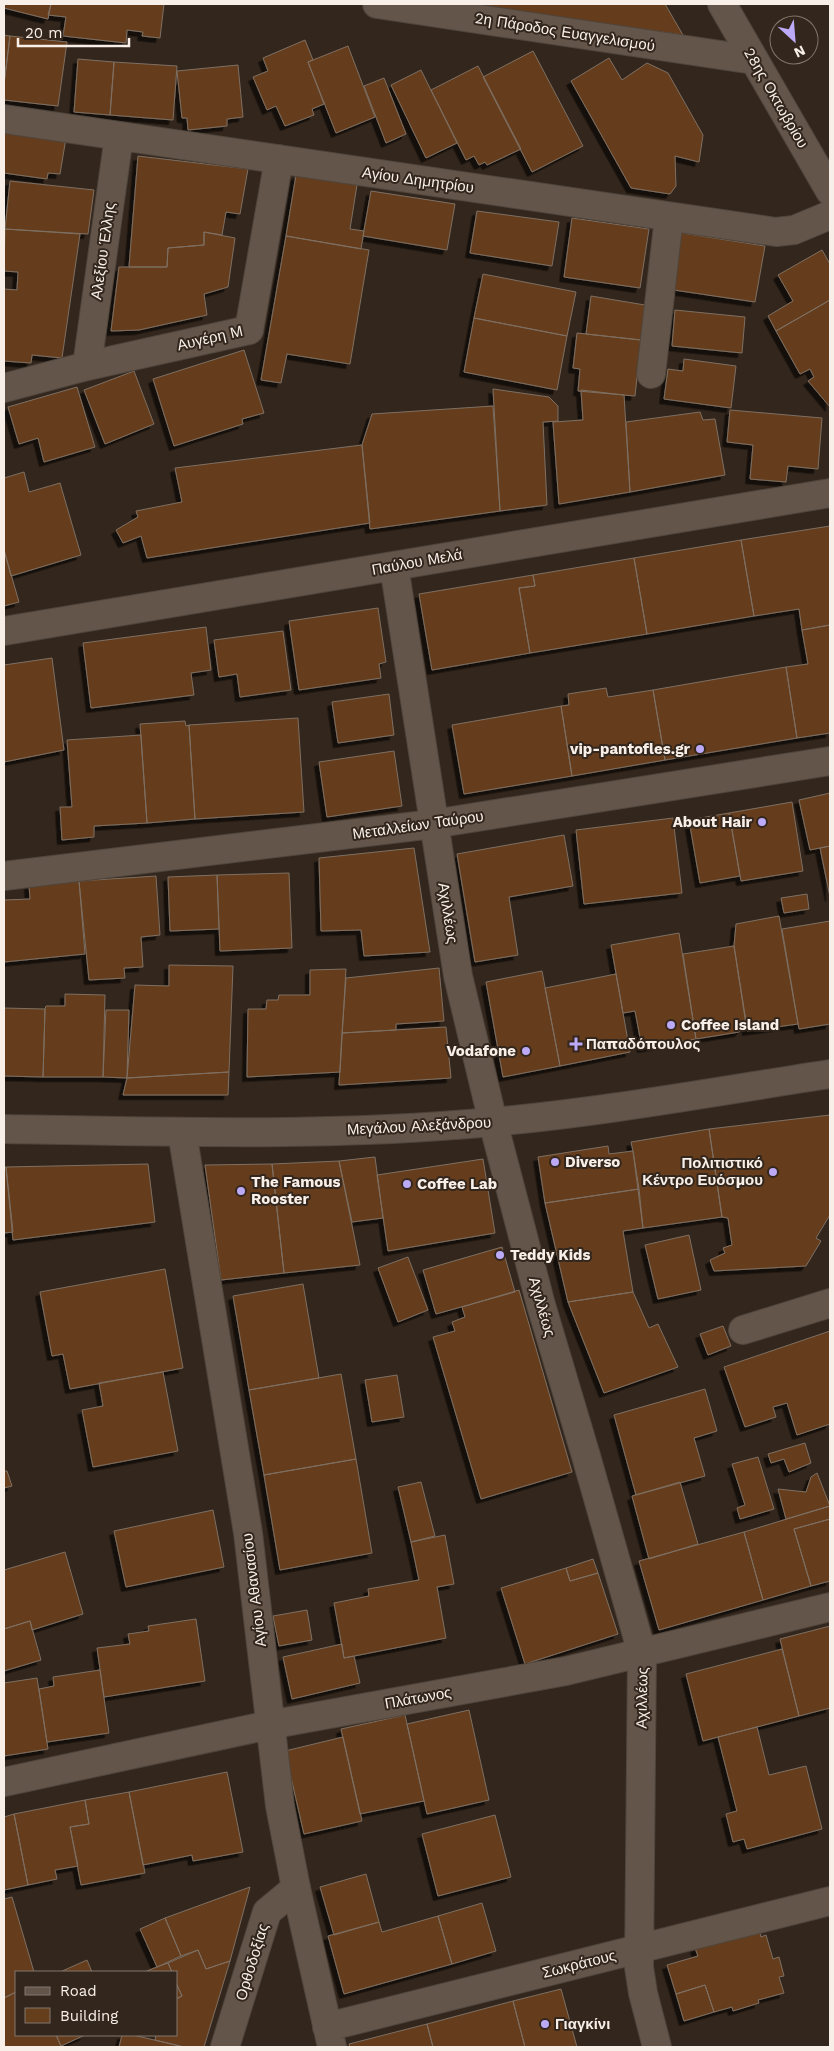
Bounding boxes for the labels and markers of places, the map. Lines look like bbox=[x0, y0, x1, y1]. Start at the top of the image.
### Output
place label: vip-pantofles.gr bbox=[569, 740, 691, 758]
marker: vip-pantofles.gr bbox=[694, 743, 706, 755]
place label: About Hair bbox=[673, 813, 753, 831]
marker: About Hair bbox=[756, 816, 768, 828]
place label: Coffee Island bbox=[681, 1016, 779, 1034]
marker: Coffee Island bbox=[665, 1019, 677, 1031]
place label: Παπαδόπουλος bbox=[586, 1035, 700, 1053]
marker: Παπαδόπουλος bbox=[570, 1038, 582, 1050]
place label: Vodafone bbox=[446, 1042, 516, 1060]
marker: Vodafone bbox=[520, 1045, 532, 1057]
place label: Diverso bbox=[565, 1153, 620, 1171]
place label: Πολιτιστικό Κέντρο Ευόσμου bbox=[642, 1154, 763, 1189]
marker: Diverso bbox=[549, 1156, 561, 1168]
marker: Πολιτιστικό Κέντρο Ευόσμου bbox=[767, 1166, 779, 1178]
place label: The Famous Rooster bbox=[251, 1173, 341, 1208]
place label: Coffee Lab bbox=[417, 1175, 497, 1193]
marker: Coffee Lab bbox=[401, 1178, 413, 1190]
marker: The Famous Rooster bbox=[235, 1185, 247, 1197]
place label: Teddy Kids bbox=[510, 1246, 590, 1264]
marker: Teddy Kids bbox=[494, 1249, 506, 1261]
place label: Γιαγκίνι bbox=[555, 2015, 610, 2033]
marker: Γιαγκίνι bbox=[539, 2018, 551, 2030]

